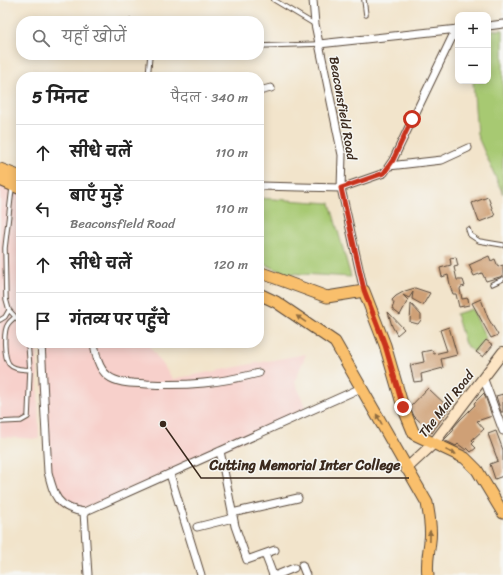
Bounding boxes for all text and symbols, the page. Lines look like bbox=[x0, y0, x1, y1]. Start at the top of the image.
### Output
map controls bbox=[455, 12, 491, 84]
button: + bbox=[455, 12, 491, 48]
search box bbox=[16, 16, 264, 60]
text: यहाँ खोजें bbox=[62, 24, 127, 50]
icon: search bbox=[30, 27, 52, 49]
button: − bbox=[455, 48, 491, 84]
street label: Beaconsfield Road bbox=[323, 54, 364, 163]
text: 5 मिनट bbox=[32, 82, 88, 112]
text: पैदल · 340 m bbox=[171, 86, 248, 109]
route start bbox=[403, 110, 421, 128]
text: सीधे चलें bbox=[70, 139, 131, 165]
text: 110 m bbox=[215, 141, 248, 164]
icon: ahead bbox=[32, 142, 54, 164]
text: बाएँ मुड़ें bbox=[70, 183, 123, 209]
text: 110 m bbox=[215, 197, 248, 220]
icon: left bbox=[32, 198, 54, 220]
text: Beaconsfield Road bbox=[70, 212, 175, 235]
text: सीधे चलें bbox=[70, 251, 131, 277]
text: 120 m bbox=[213, 253, 248, 276]
icon: ahead bbox=[32, 254, 54, 276]
text: गंतव्य पर पहुँचे bbox=[70, 307, 169, 333]
icon: arrive bbox=[32, 310, 54, 332]
one-way arrow bbox=[296, 315, 306, 323]
street label: The Mall Road bbox=[412, 364, 480, 443]
route end bbox=[394, 398, 412, 416]
one-way arrow bbox=[375, 414, 382, 425]
one-way arrow bbox=[445, 449, 457, 455]
callout: Cutting Memorial Inter College bbox=[201, 452, 409, 478]
text: Cutting Memorial Inter College bbox=[209, 453, 401, 478]
one-way arrow bbox=[427, 529, 433, 542]

